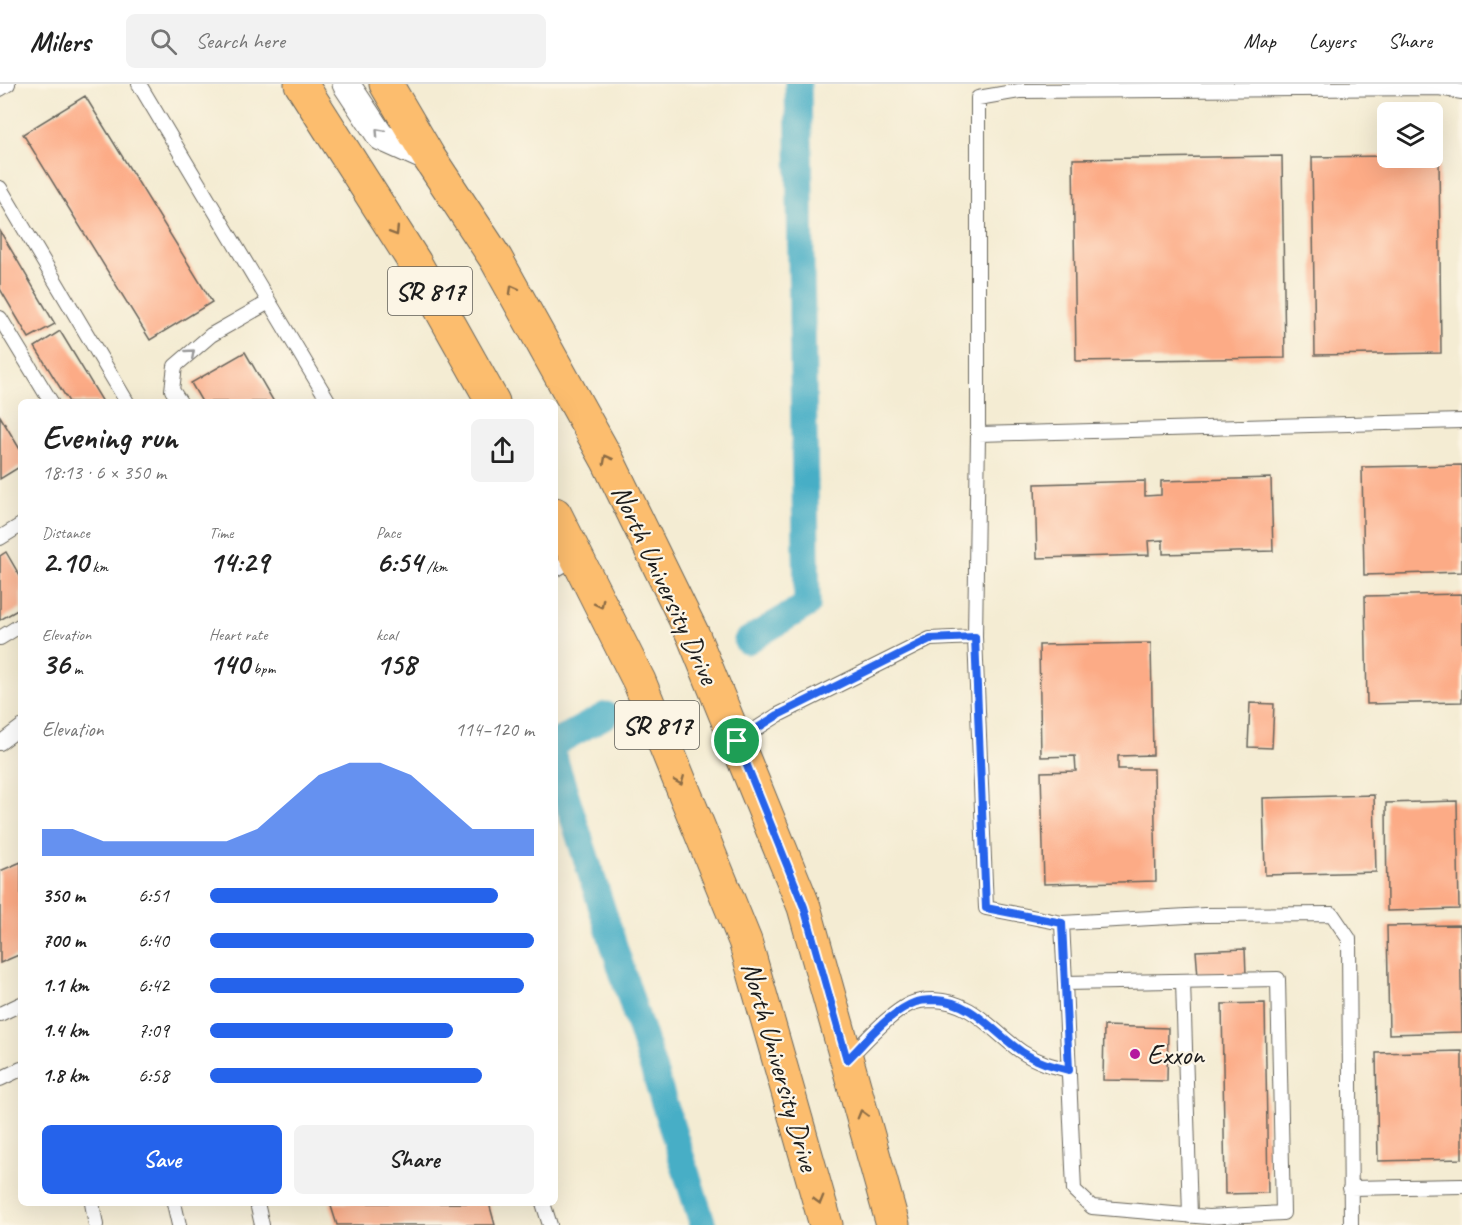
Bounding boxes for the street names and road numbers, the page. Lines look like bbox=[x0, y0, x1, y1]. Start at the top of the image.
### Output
road number: SR 817 bbox=[388, 267, 472, 315]
street label: North University Drive bbox=[604, 479, 728, 691]
road number: SR 817 bbox=[615, 701, 699, 749]
street label: North University Drive bbox=[734, 958, 828, 1177]

